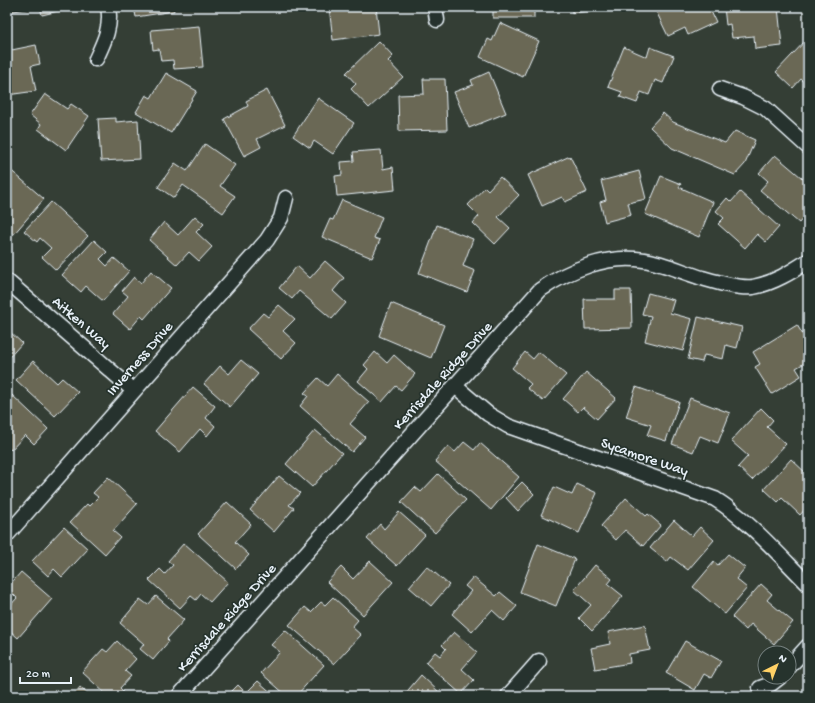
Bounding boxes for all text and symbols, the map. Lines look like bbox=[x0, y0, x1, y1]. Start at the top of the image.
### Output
street label: Aitken Way bbox=[48, 293, 114, 354]
street label: Inverness Drive bbox=[103, 318, 178, 400]
street label: Kerrisdale Ridge Drive bbox=[390, 318, 497, 434]
street label: Sycamore Way bbox=[598, 435, 691, 481]
street label: Kerrisdale Ridge Drive bbox=[174, 560, 281, 676]
north arrow bbox=[757, 645, 797, 685]
text: N bbox=[776, 652, 789, 666]
scale bar bbox=[20, 659, 71, 685]
text: 20 m bbox=[26, 668, 51, 682]

